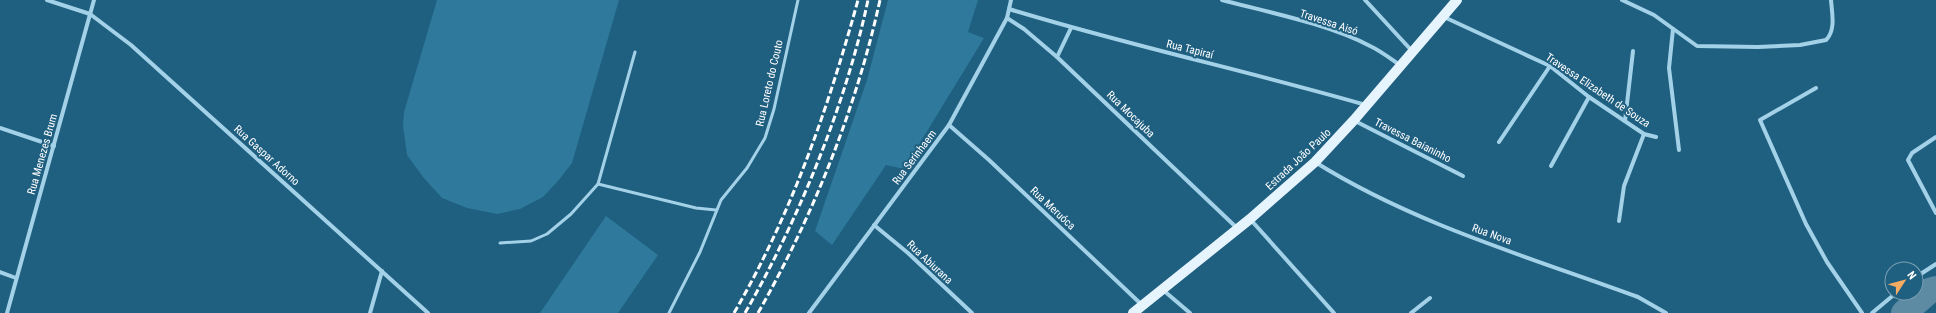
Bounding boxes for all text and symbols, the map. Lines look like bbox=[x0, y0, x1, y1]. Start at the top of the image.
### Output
street label: Travessa Aisó bbox=[1298, 7, 1360, 38]
street label: Rua Tapiraí bbox=[1165, 37, 1215, 62]
street label: Rua Loreto do Couto bbox=[753, 38, 786, 128]
street label: Travessa Elizabeth de Souza bbox=[1543, 51, 1652, 130]
street label: Rua Mocajuba bbox=[1104, 88, 1157, 140]
street label: Rua Menezes Brum bbox=[25, 112, 60, 196]
street label: Travessa Baianinho bbox=[1372, 116, 1454, 166]
street label: Rua Gaspar Adorno bbox=[231, 122, 303, 189]
street label: Estrada João Paulo bbox=[1263, 126, 1334, 193]
street label: Rua Serinhaem bbox=[890, 127, 939, 187]
street label: Rua Meruóca bbox=[1027, 184, 1078, 233]
street label: Rua Nova bbox=[1470, 221, 1513, 248]
street label: Rua Abiurana bbox=[904, 238, 955, 287]
north arrow bbox=[1884, 261, 1924, 301]
text: N bbox=[1904, 269, 1919, 282]

